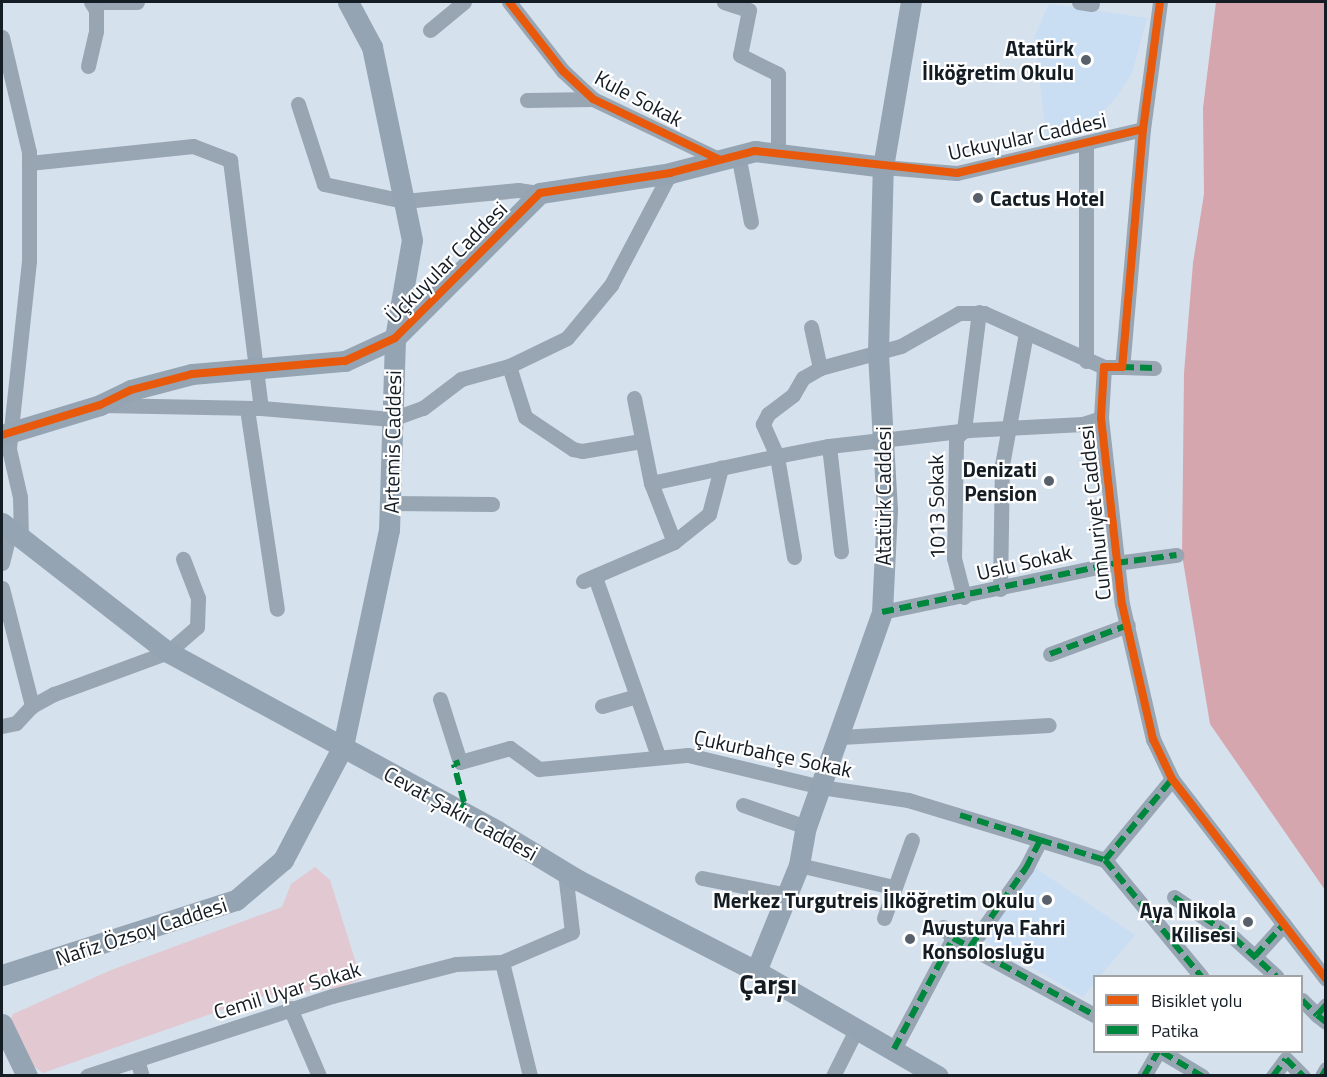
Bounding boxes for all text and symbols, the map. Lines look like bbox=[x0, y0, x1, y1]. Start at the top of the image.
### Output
place label: Atatürk İlköğretim Okulu bbox=[922, 35, 1074, 85]
marker: Atatürk İlköğretim Okulu bbox=[1079, 53, 1093, 67]
street label: Kule Sokak bbox=[591, 64, 687, 132]
street label: Uckuyular Caddesi bbox=[945, 107, 1109, 165]
place label: Cactus Hotel bbox=[990, 185, 1105, 211]
marker: Cactus Hotel bbox=[971, 191, 985, 205]
street label: Üçkuyular Caddesi bbox=[380, 196, 512, 328]
street label: Artemis Caddesi bbox=[378, 370, 406, 514]
street label: Cumhuriyet Caddesi bbox=[1072, 424, 1116, 602]
street label: Atatürk Caddesi bbox=[870, 426, 896, 566]
street label: 1013 Sokak bbox=[922, 454, 950, 560]
place label: Denizati Pension bbox=[963, 456, 1037, 506]
marker: Denizati Pension bbox=[1042, 474, 1056, 488]
street label: Uslu Sokak bbox=[974, 539, 1074, 585]
street label: Çukurbahçe Sokak bbox=[692, 724, 854, 782]
street label: Cevat Şakir Caddesi bbox=[380, 760, 542, 866]
place label: Merkez Turgutreis İlköğretim Okulu bbox=[713, 887, 1035, 913]
street label: Nafiz Özsoy Caddesi bbox=[52, 891, 230, 971]
marker: Merkez Turgutreis İlköğretim Okulu bbox=[1040, 893, 1054, 907]
place label: Aya Nikola Kilisesi bbox=[1140, 897, 1236, 947]
place label: Avusturya Fahri Konsolosluğu bbox=[922, 914, 1065, 964]
marker: Aya Nikola Kilisesi bbox=[1241, 915, 1255, 929]
marker: Avusturya Fahri Konsolosluğu bbox=[903, 932, 917, 946]
street label: Cemil Uyar Sokak bbox=[210, 956, 364, 1024]
district label: Çarşı bbox=[739, 968, 797, 1000]
legend bbox=[1093, 975, 1303, 1053]
text: Bisiklet yolu bbox=[1151, 987, 1242, 1014]
text: Patika bbox=[1151, 1017, 1198, 1044]

